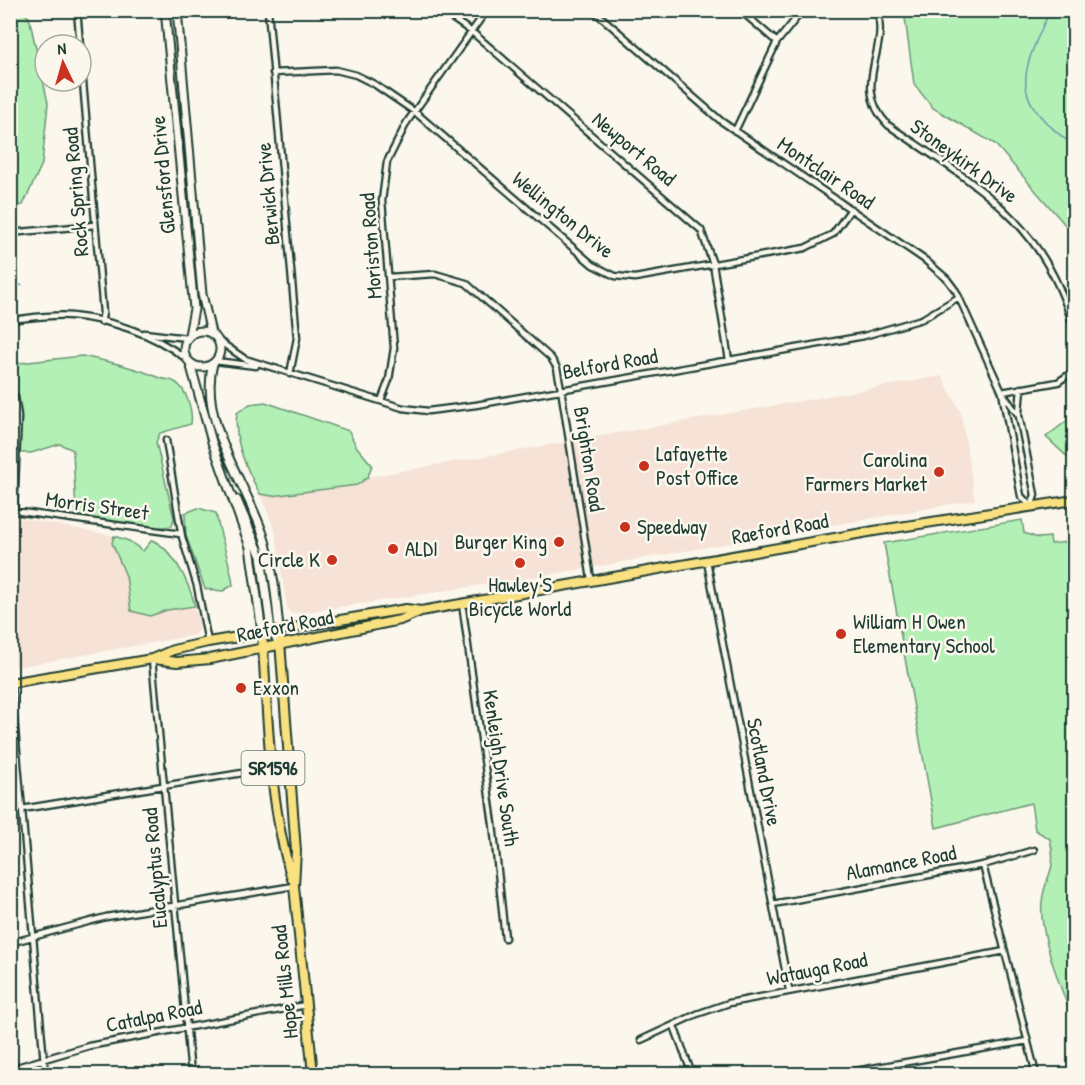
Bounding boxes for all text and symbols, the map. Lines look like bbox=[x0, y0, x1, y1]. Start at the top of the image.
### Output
north arrow bbox=[33, 33, 93, 93]
text: N bbox=[56, 37, 67, 59]
street label: Newport Road bbox=[586, 105, 682, 192]
street label: Stoneykirk Drive bbox=[905, 112, 1024, 210]
street label: Glensford Drive bbox=[143, 115, 182, 235]
street label: Rock Spring Road bbox=[55, 126, 96, 258]
street label: Montclair Road bbox=[772, 129, 881, 216]
street label: Berwick Drive bbox=[249, 142, 286, 246]
street label: Wellington Drive bbox=[506, 165, 620, 265]
street label: Moriston Road bbox=[352, 192, 389, 300]
street label: Belford Road bbox=[560, 341, 660, 386]
street label: Brighton Road bbox=[567, 404, 612, 514]
place label: Lafayette Post Office bbox=[656, 439, 739, 492]
place label: Carolina Farmers Market bbox=[805, 445, 928, 498]
marker: Lafayette Post Office bbox=[637, 459, 651, 473]
marker: Carolina Farmers Market bbox=[932, 465, 946, 479]
street label: Morris Street bbox=[44, 484, 151, 527]
street label: Raeford Road bbox=[729, 506, 831, 551]
place label: Speedway bbox=[637, 512, 707, 541]
marker: Speedway bbox=[618, 520, 632, 534]
place label: Burger King bbox=[455, 527, 547, 556]
place label: ALDI bbox=[405, 534, 438, 563]
marker: Burger King bbox=[552, 535, 566, 549]
marker: ALDI bbox=[386, 542, 400, 556]
place label: Circle K bbox=[258, 545, 320, 574]
marker: Circle K bbox=[325, 553, 339, 567]
marker: Hawley'S Bicycle World bbox=[513, 556, 527, 570]
place label: Hawley'S Bicycle World bbox=[469, 570, 571, 623]
street label: Raeford Road bbox=[234, 602, 336, 649]
place label: William H Owen Elementary School bbox=[853, 607, 995, 660]
marker: William H Owen Elementary School bbox=[834, 627, 848, 641]
place label: Exxon bbox=[253, 673, 299, 702]
marker: Exxon bbox=[234, 681, 248, 695]
street label: Kenleigh Drive South bbox=[476, 688, 527, 848]
street label: Scotland Drive bbox=[740, 715, 789, 828]
road number: SR1596 bbox=[242, 751, 304, 785]
street label: Eucalyptus Road bbox=[135, 807, 174, 929]
street label: Alamance Road bbox=[843, 838, 959, 887]
street label: Hope Mills Road bbox=[264, 924, 305, 1040]
street label: Watauga Road bbox=[764, 945, 870, 992]
street label: Catalpa Road bbox=[103, 992, 204, 1039]

